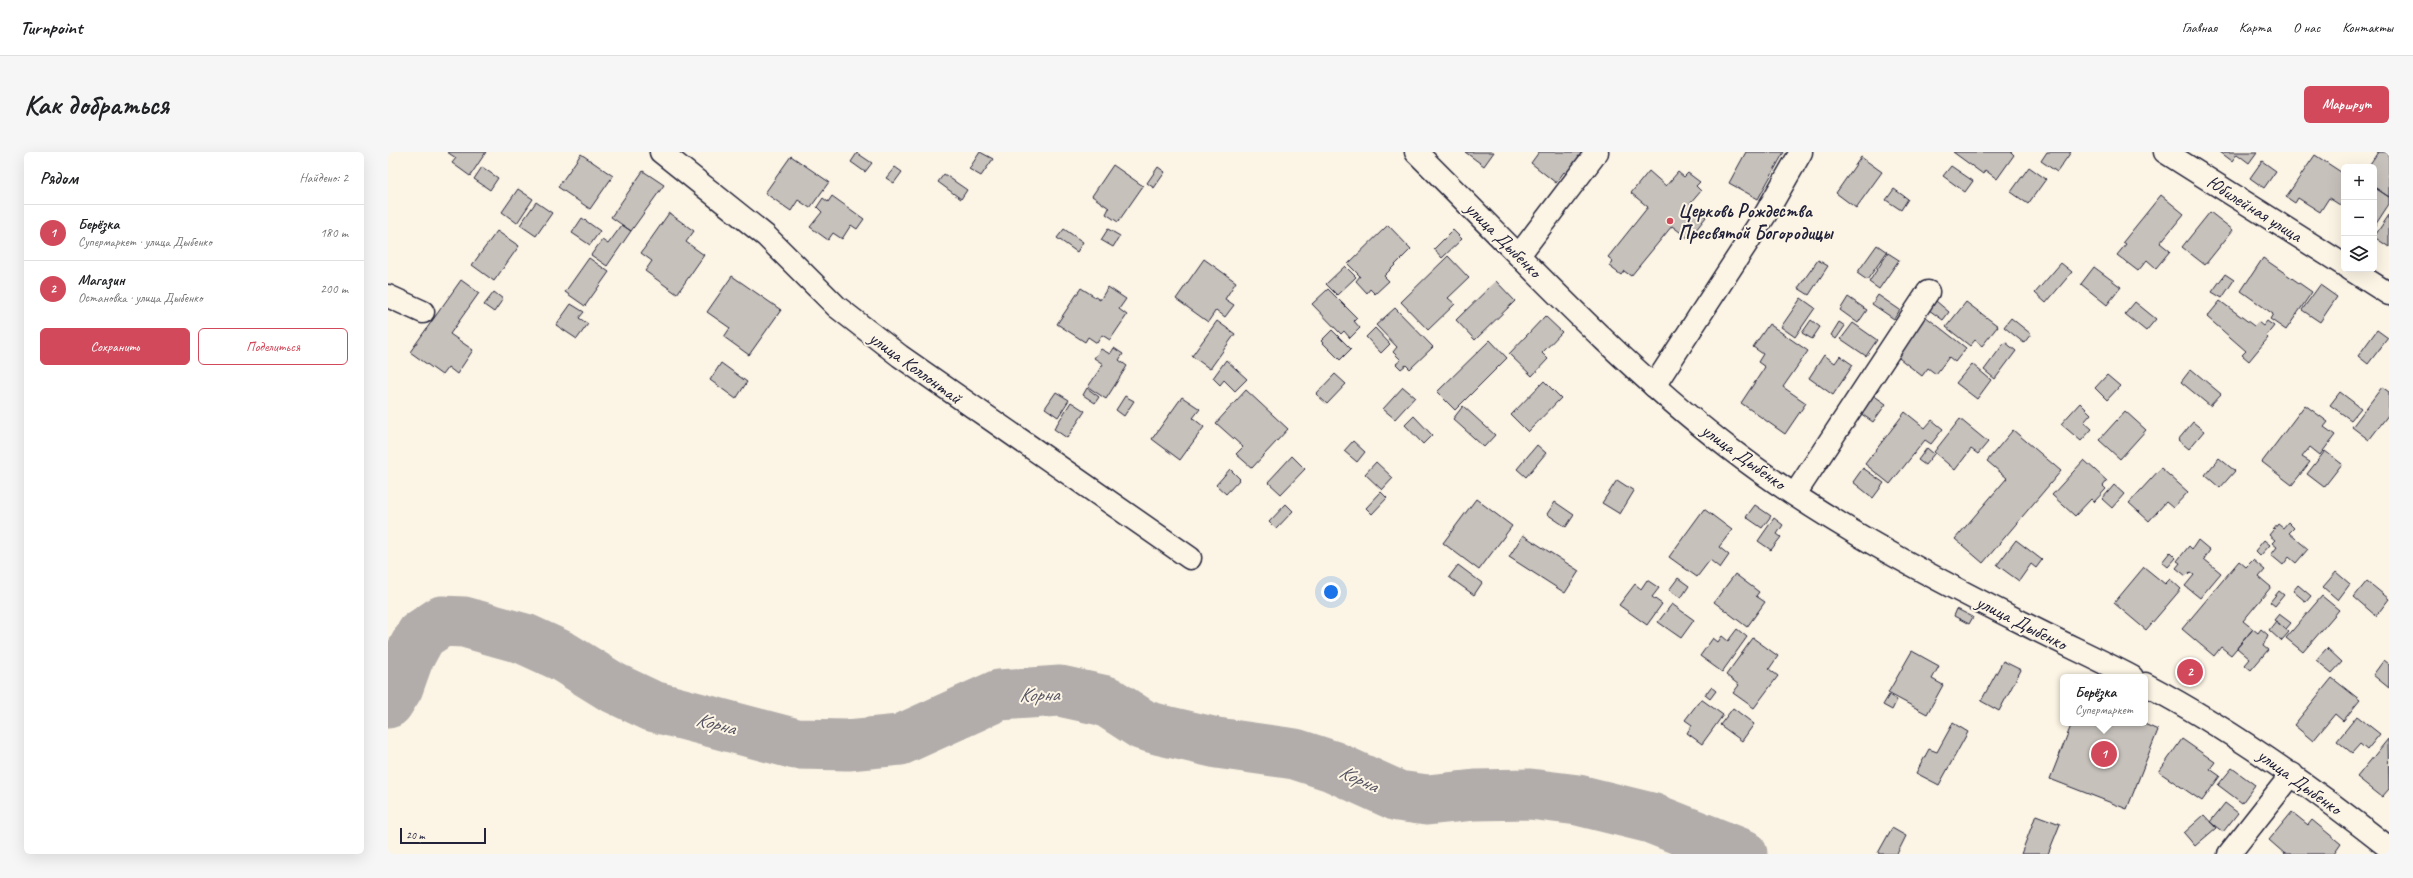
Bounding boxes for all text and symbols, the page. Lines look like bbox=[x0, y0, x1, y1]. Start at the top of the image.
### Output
text: Turnpoint bbox=[20, 16, 82, 40]
text: Главная bbox=[2182, 19, 2217, 36]
text: Карта bbox=[2239, 19, 2271, 36]
text: О нас bbox=[2293, 19, 2320, 36]
text: Контакты bbox=[2342, 19, 2393, 36]
button: Маршрут bbox=[2304, 86, 2389, 123]
text: Как добраться bbox=[24, 87, 169, 122]
map controls bbox=[2341, 164, 2377, 272]
button: + bbox=[2341, 164, 2377, 200]
text: Рядом bbox=[40, 168, 78, 189]
text: Найдено: 2 bbox=[300, 170, 348, 186]
street label: Юбилейная улица bbox=[2202, 170, 2308, 248]
street label: улица Дыбенко bbox=[1459, 196, 1548, 285]
place label: Церковь Рождества Пресвятой Богородицы bbox=[1678, 199, 1834, 245]
button: − bbox=[2341, 200, 2377, 236]
text: Берёзка bbox=[78, 215, 119, 234]
marker: Церковь Рождества Пресвятой Богородицы bbox=[1665, 216, 1675, 226]
text: 1 bbox=[50, 225, 56, 241]
text: 180 m bbox=[320, 225, 348, 241]
text: Супермаркет · улица Дыбенко bbox=[78, 234, 212, 250]
button: layers bbox=[2341, 236, 2377, 272]
text: Магазин bbox=[78, 271, 125, 290]
text: 2 bbox=[50, 281, 56, 297]
text: 200 m bbox=[320, 281, 348, 297]
text: Остановка · улица Дыбенко bbox=[78, 290, 203, 306]
street label: улица Коллонтай bbox=[863, 325, 968, 410]
button: Сохранить bbox=[40, 328, 190, 365]
button: Поделиться bbox=[198, 328, 348, 365]
street label: улица Дыбенко bbox=[1696, 418, 1792, 497]
your location bbox=[1321, 582, 1341, 602]
street label: улица Дыбенко bbox=[1971, 589, 2073, 657]
pin: 2 bbox=[2177, 657, 2203, 687]
popup bbox=[2060, 674, 2148, 726]
water label: Корна bbox=[1019, 682, 1061, 707]
text: Берёзка bbox=[2075, 683, 2116, 702]
text: Супермаркет bbox=[2075, 702, 2133, 718]
water label: Корна bbox=[693, 706, 740, 741]
pin: 1 bbox=[2091, 739, 2117, 769]
street label: улица Дыбенко bbox=[2252, 743, 2348, 822]
water label: Корна bbox=[1336, 759, 1384, 799]
scale bar bbox=[400, 826, 486, 845]
text: 20 m bbox=[406, 828, 425, 842]

